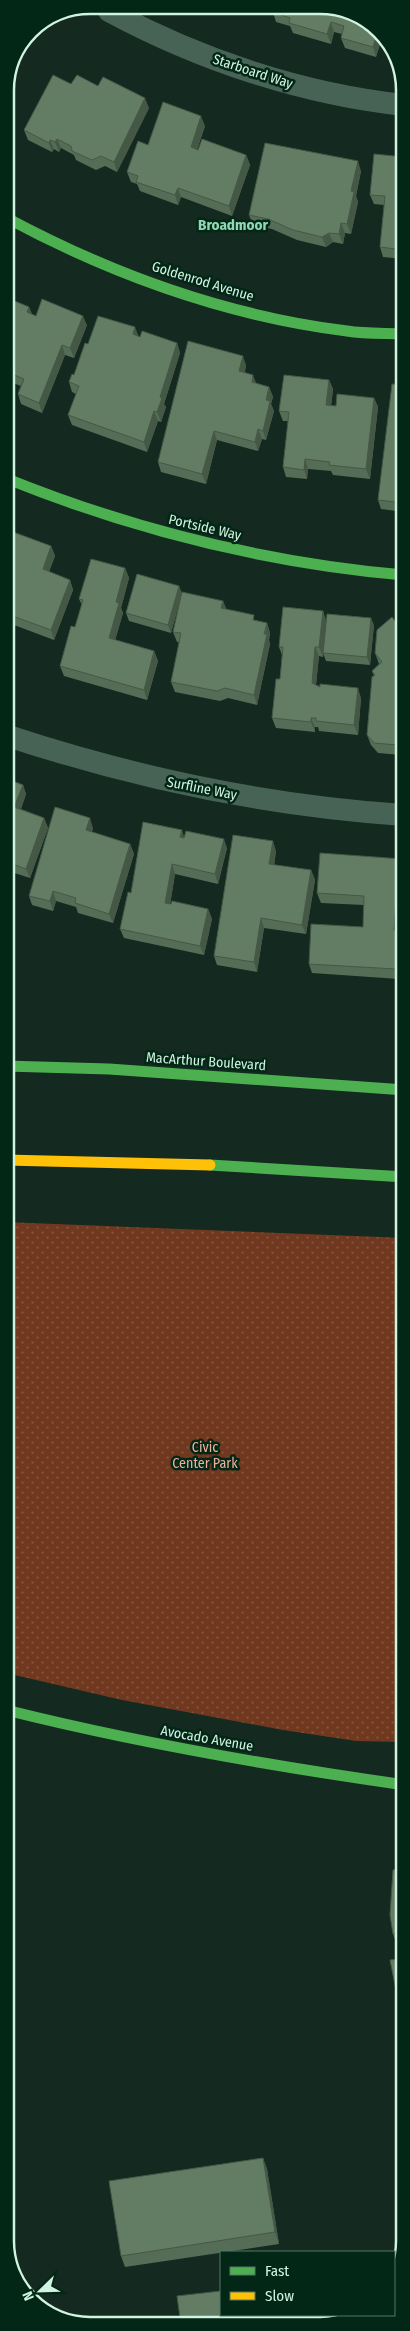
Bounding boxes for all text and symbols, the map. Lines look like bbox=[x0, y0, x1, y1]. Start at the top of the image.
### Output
street label: Starboard Way bbox=[211, 51, 296, 93]
district label: Broadmoor bbox=[198, 216, 268, 234]
street label: Goldenrod Avenue bbox=[150, 258, 256, 305]
street label: Portside Way bbox=[167, 511, 244, 544]
street label: Surfline Way bbox=[165, 773, 239, 804]
street label: MacArthur Boulevard bbox=[145, 1049, 267, 1074]
park label: Civic Center Park bbox=[172, 1439, 238, 1472]
street label: Avocado Avenue bbox=[159, 1722, 255, 1755]
legend bbox=[220, 2251, 395, 2316]
text: Fast bbox=[265, 2262, 289, 2280]
north arrow bbox=[15, 2266, 65, 2316]
text: Slow bbox=[265, 2287, 294, 2305]
text: N bbox=[19, 2289, 38, 2303]

